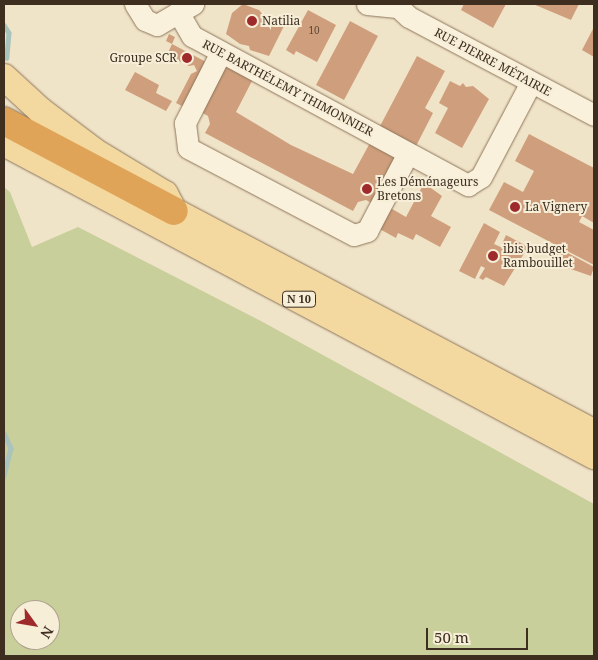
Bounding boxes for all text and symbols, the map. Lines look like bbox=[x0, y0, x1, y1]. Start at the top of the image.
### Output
place label: Natilia bbox=[262, 14, 300, 28]
marker: Natilia bbox=[246, 15, 258, 27]
house number: 10 bbox=[308, 25, 320, 37]
street label: RUE PIERRE MÉTAIRIE bbox=[432, 25, 554, 99]
street label: RUE BARTHÉLEMY THIMONNIER bbox=[200, 37, 376, 139]
place label: Groupe SCR bbox=[110, 51, 177, 65]
marker: Groupe SCR bbox=[181, 52, 193, 64]
place label: Les Déménageurs Bretons bbox=[377, 175, 478, 203]
marker: Les Déménageurs Bretons bbox=[361, 183, 373, 195]
place label: La Vignery bbox=[525, 200, 587, 214]
marker: La Vignery bbox=[509, 201, 521, 213]
place label: ibis budget Rambouillet bbox=[503, 242, 573, 270]
marker: ibis budget Rambouillet bbox=[487, 250, 499, 262]
road number: N 10 bbox=[282, 290, 316, 308]
north arrow bbox=[10, 600, 60, 650]
scale bar bbox=[428, 618, 530, 650]
text: N bbox=[36, 623, 58, 642]
text: 50 m bbox=[434, 627, 469, 647]

